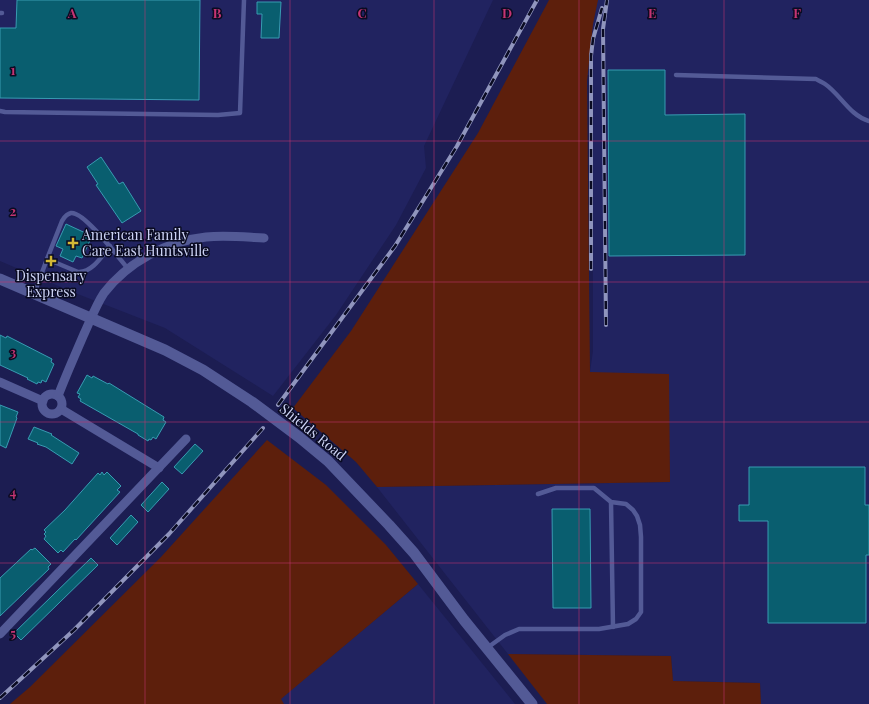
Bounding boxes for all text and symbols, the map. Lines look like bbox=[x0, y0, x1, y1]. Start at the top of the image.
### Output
text: A bbox=[67, 4, 77, 21]
text: B bbox=[213, 4, 222, 21]
text: C bbox=[357, 4, 367, 21]
text: D bbox=[502, 4, 512, 21]
text: E bbox=[648, 4, 656, 21]
text: F bbox=[793, 4, 801, 21]
text: 1 bbox=[11, 61, 16, 78]
text: 2 bbox=[10, 202, 17, 219]
place label: American Family Care East Huntsville bbox=[81, 225, 209, 260]
marker: American Family Care East Huntsville bbox=[67, 237, 79, 249]
marker: Dispensary Express bbox=[46, 256, 56, 266]
place label: Dispensary Express bbox=[16, 266, 86, 301]
text: 3 bbox=[10, 343, 16, 360]
street label: Shields Road bbox=[276, 399, 351, 464]
text: 4 bbox=[10, 483, 17, 500]
text: 5 bbox=[10, 624, 16, 641]

